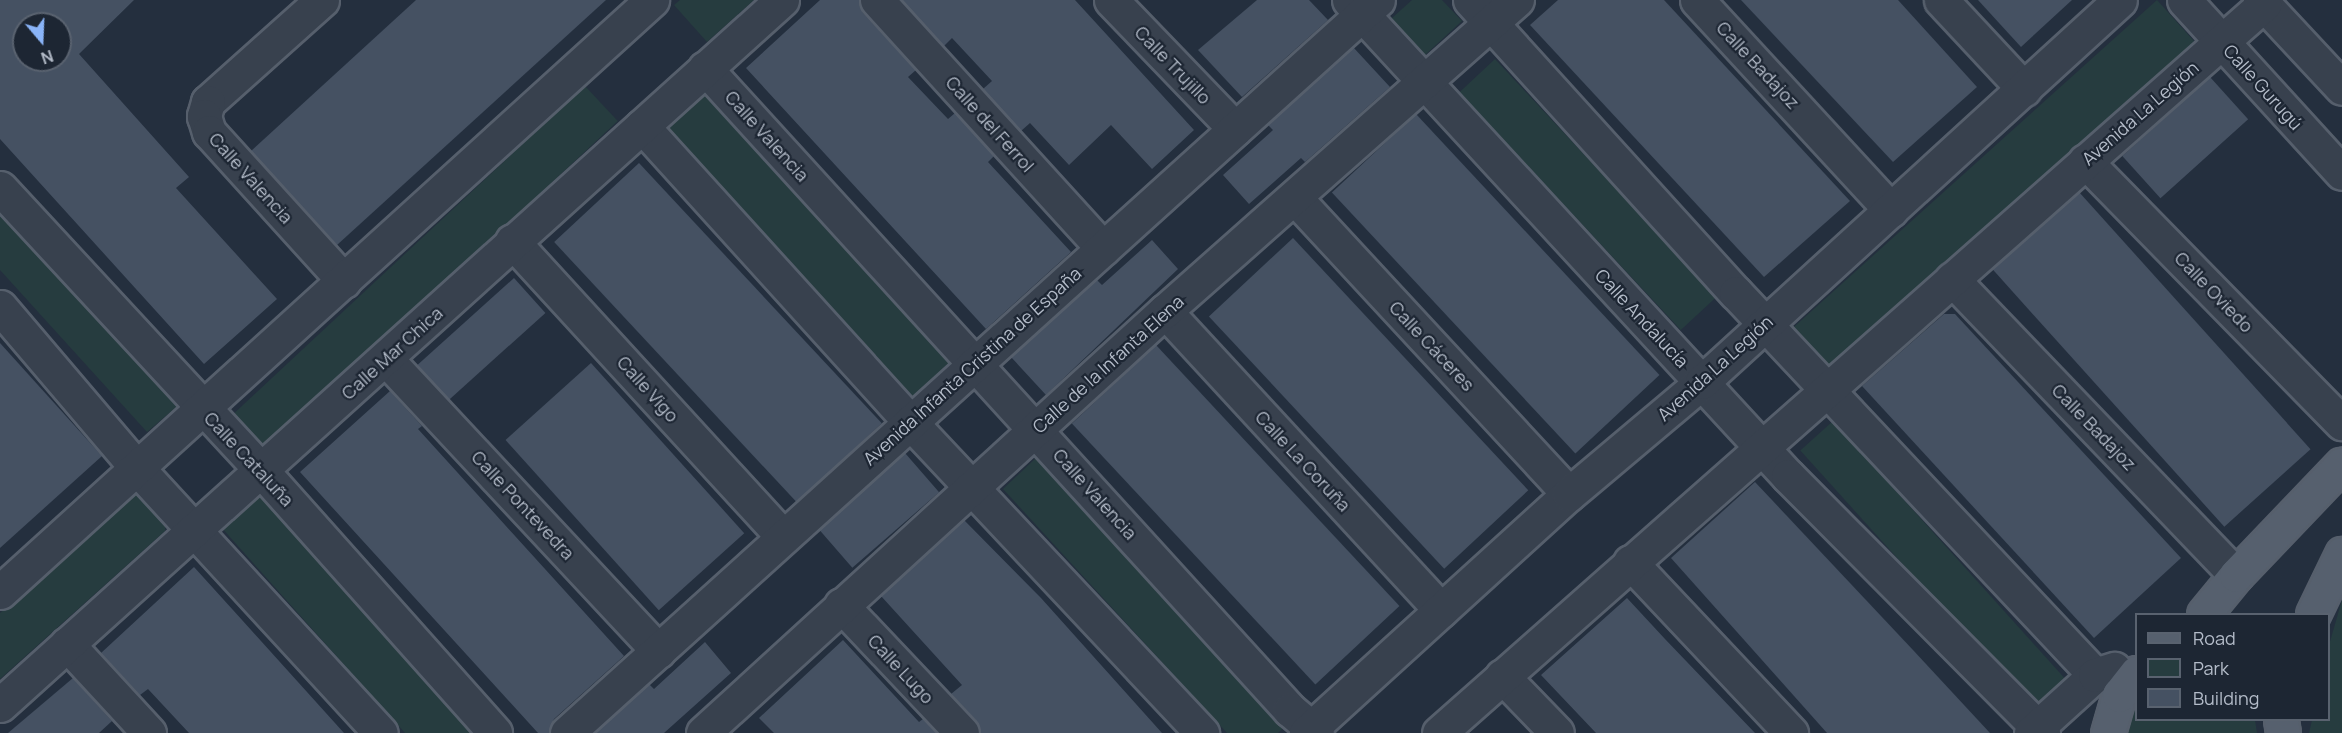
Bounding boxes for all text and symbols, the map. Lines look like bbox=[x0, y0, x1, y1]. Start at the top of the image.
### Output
north arrow bbox=[12, 12, 72, 72]
street label: Calle Badajoz bbox=[1712, 17, 1804, 113]
street label: Calle Trujillo bbox=[1130, 21, 1216, 109]
street label: Calle Gurugú bbox=[2219, 40, 2307, 134]
text: N bbox=[38, 45, 56, 69]
street label: Avenida La Legión bbox=[2077, 56, 2203, 170]
street label: Calle del Ferrol bbox=[941, 72, 1039, 176]
street label: Calle Valencia bbox=[721, 86, 813, 186]
street label: Calle Valencia bbox=[205, 128, 297, 228]
street label: Calle Oviedo bbox=[2170, 247, 2258, 337]
street label: Avenida Infanta Cristina de España bbox=[859, 262, 1085, 470]
street label: Calle Andalucía bbox=[1591, 264, 1693, 372]
street label: Calle de la Infanta Elena bbox=[1028, 290, 1188, 438]
street label: Calle Cáceres bbox=[1385, 297, 1479, 395]
street label: Calle Mar Chica bbox=[337, 302, 447, 404]
street label: Avenida La Legión bbox=[1653, 311, 1777, 425]
street label: Calle Vigo bbox=[613, 352, 683, 426]
street label: Calle Badajoz bbox=[2048, 379, 2140, 475]
street label: Calle La Coruña bbox=[1251, 406, 1355, 516]
street label: Calle Cataluña bbox=[200, 407, 298, 511]
street label: Calle Valencia bbox=[1049, 444, 1141, 544]
street label: Calle Pontevedra bbox=[467, 446, 579, 564]
legend bbox=[2135, 613, 2330, 721]
text: Road bbox=[2193, 626, 2236, 650]
street label: Calle Lugo bbox=[864, 630, 938, 708]
text: Park bbox=[2193, 656, 2229, 680]
text: Building bbox=[2193, 686, 2259, 710]

